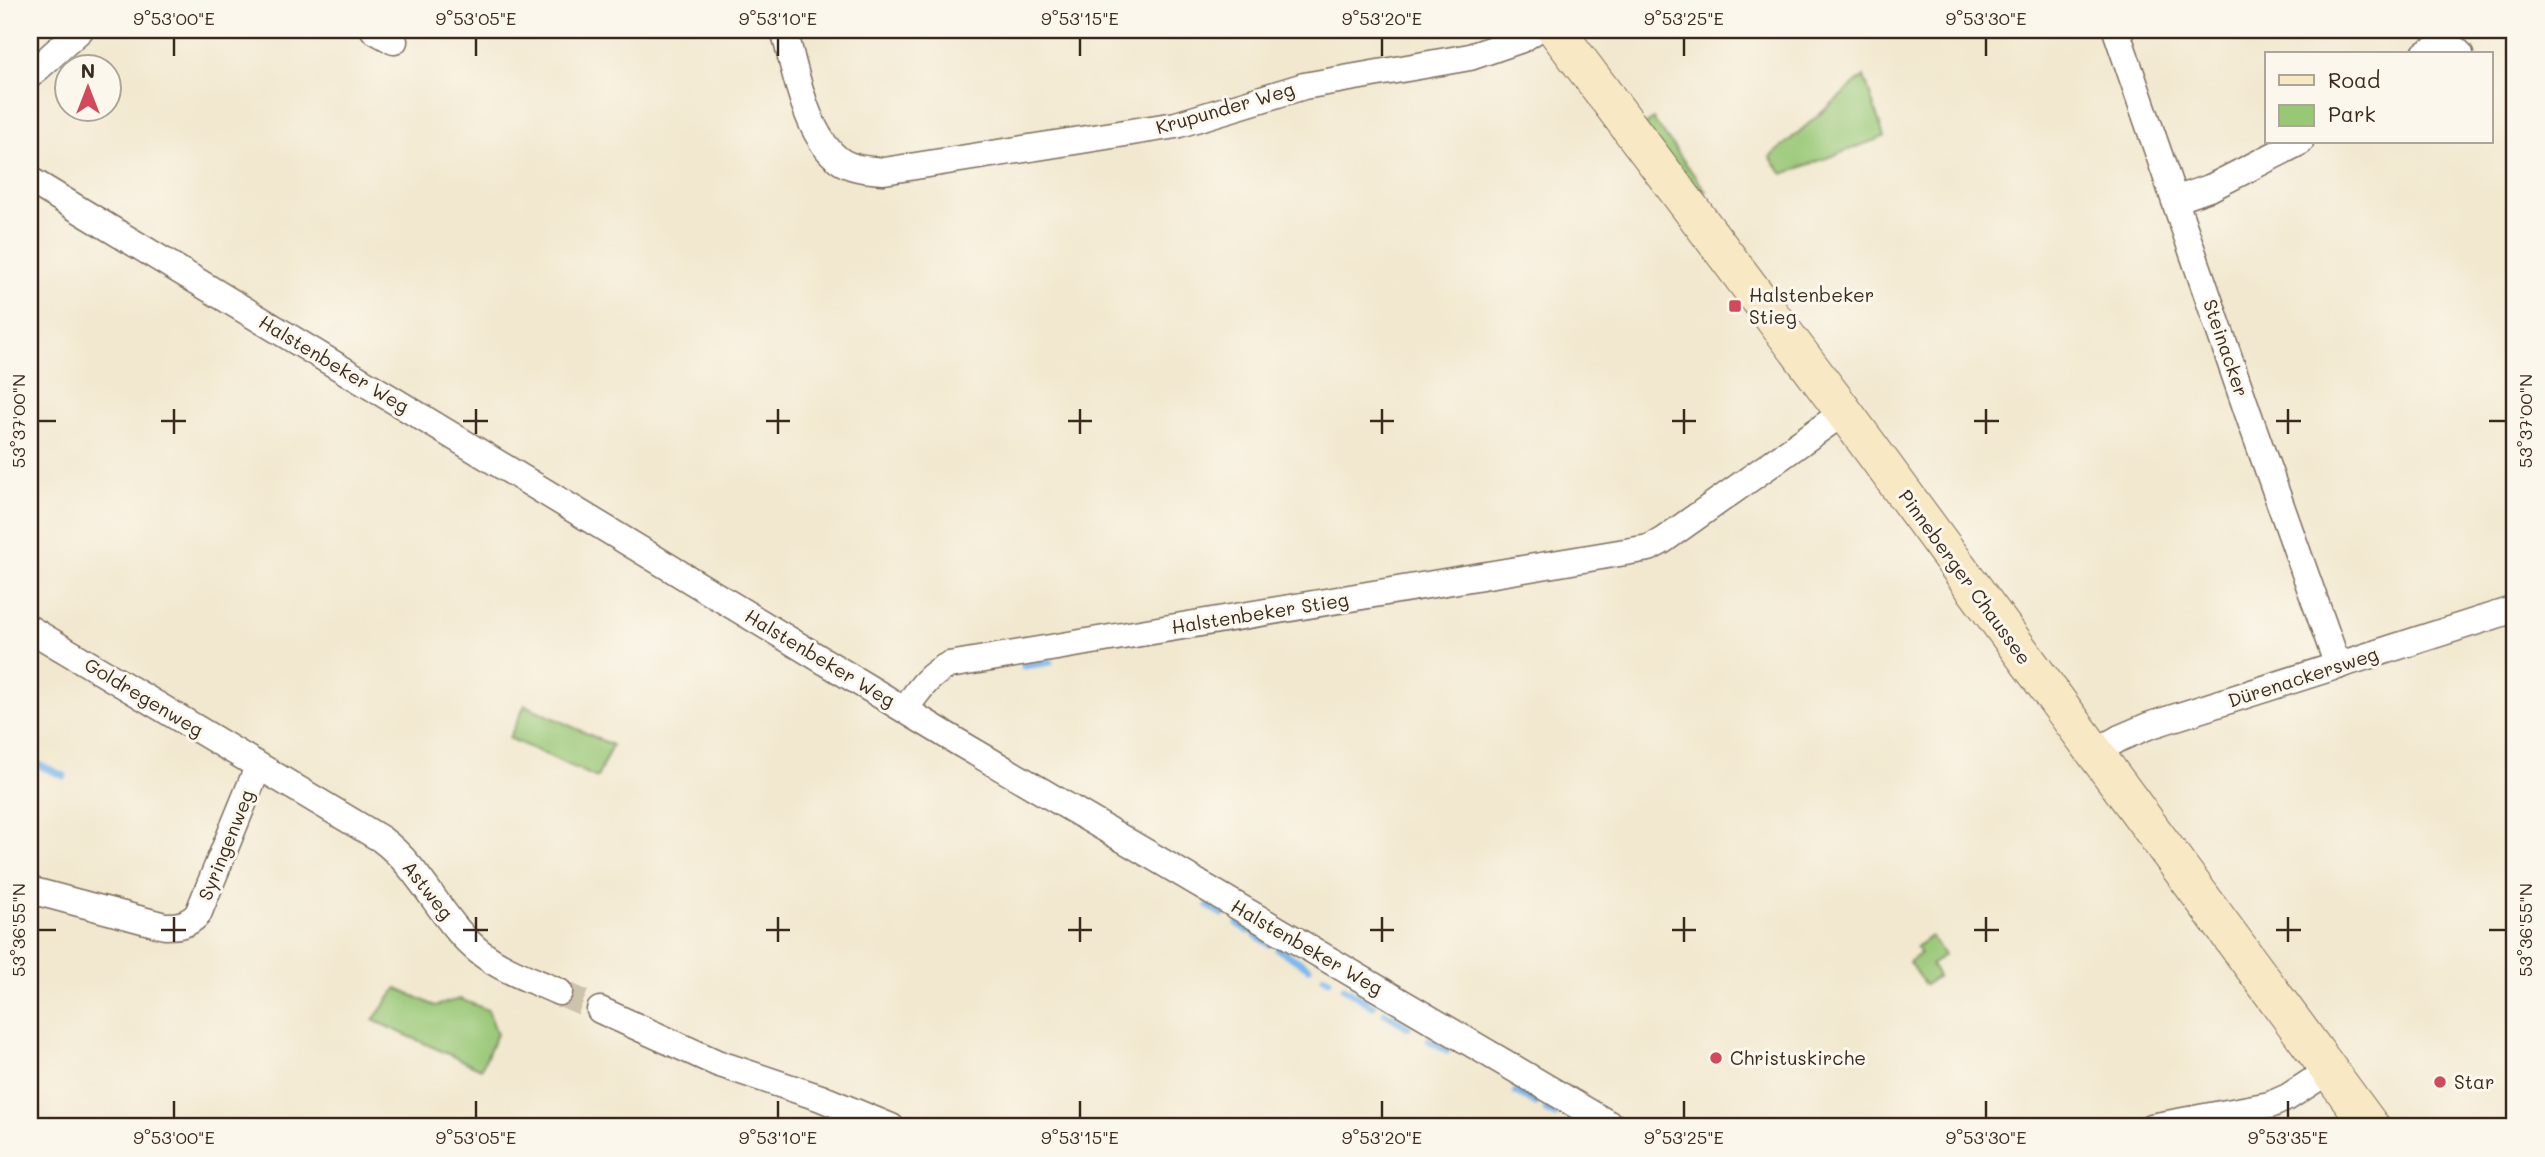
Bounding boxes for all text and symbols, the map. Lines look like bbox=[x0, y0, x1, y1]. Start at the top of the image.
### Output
text: 9°53'00"E bbox=[133, 6, 215, 30]
text: 9°53'05"E bbox=[436, 6, 516, 30]
text: 9°53'10"E bbox=[739, 6, 817, 30]
text: 9°53'15"E bbox=[1041, 6, 1119, 30]
text: 9°53'20"E bbox=[1342, 6, 1422, 30]
text: 9°53'25"E bbox=[1644, 6, 1724, 30]
text: 9°53'30"E bbox=[1946, 6, 2026, 30]
north arrow bbox=[52, 52, 122, 122]
legend bbox=[2265, 52, 2492, 144]
text: N bbox=[81, 58, 95, 83]
text: Road bbox=[2328, 66, 2380, 93]
street label: Krupunder Weg bbox=[1153, 76, 1297, 139]
text: Park bbox=[2328, 100, 2376, 127]
place label: Halstenbeker Stieg bbox=[1749, 282, 1874, 329]
street label: Steinacker bbox=[2198, 296, 2255, 400]
marker: Halstenbeker Stieg bbox=[1727, 298, 1743, 314]
street label: Halstenbeker Weg bbox=[255, 309, 414, 418]
text: 53°37'00"N bbox=[6, 374, 30, 468]
text: 53°37'00"N bbox=[2513, 374, 2537, 468]
street label: Pinneberger Chaussee bbox=[1893, 484, 2037, 669]
street label: Halstenbeker Stieg bbox=[1170, 586, 1350, 639]
street label: Halstenbeker Weg bbox=[741, 603, 900, 712]
street label: Dürenackersweg bbox=[2225, 640, 2381, 713]
street label: Goldregenweg bbox=[80, 651, 208, 742]
street label: Syringenweg bbox=[192, 786, 259, 904]
street label: Astweg bbox=[398, 855, 459, 924]
text: 53°36'55"N bbox=[6, 883, 30, 977]
text: 53°36'55"N bbox=[2513, 883, 2537, 977]
street label: Halstenbeker Weg bbox=[1227, 893, 1387, 1000]
place label: Christuskirche bbox=[1730, 1045, 1866, 1070]
marker: Christuskirche bbox=[1708, 1050, 1724, 1066]
place label: Star bbox=[2454, 1069, 2494, 1094]
marker: Star bbox=[2432, 1074, 2448, 1090]
text: 9°53'00"E bbox=[133, 1125, 215, 1149]
text: 9°53'05"E bbox=[436, 1125, 516, 1149]
text: 9°53'10"E bbox=[739, 1125, 817, 1149]
text: 9°53'15"E bbox=[1041, 1125, 1119, 1149]
text: 9°53'20"E bbox=[1342, 1125, 1422, 1149]
text: 9°53'25"E bbox=[1644, 1125, 1724, 1149]
text: 9°53'30"E bbox=[1946, 1125, 2026, 1149]
text: 9°53'35"E bbox=[2248, 1125, 2328, 1149]

